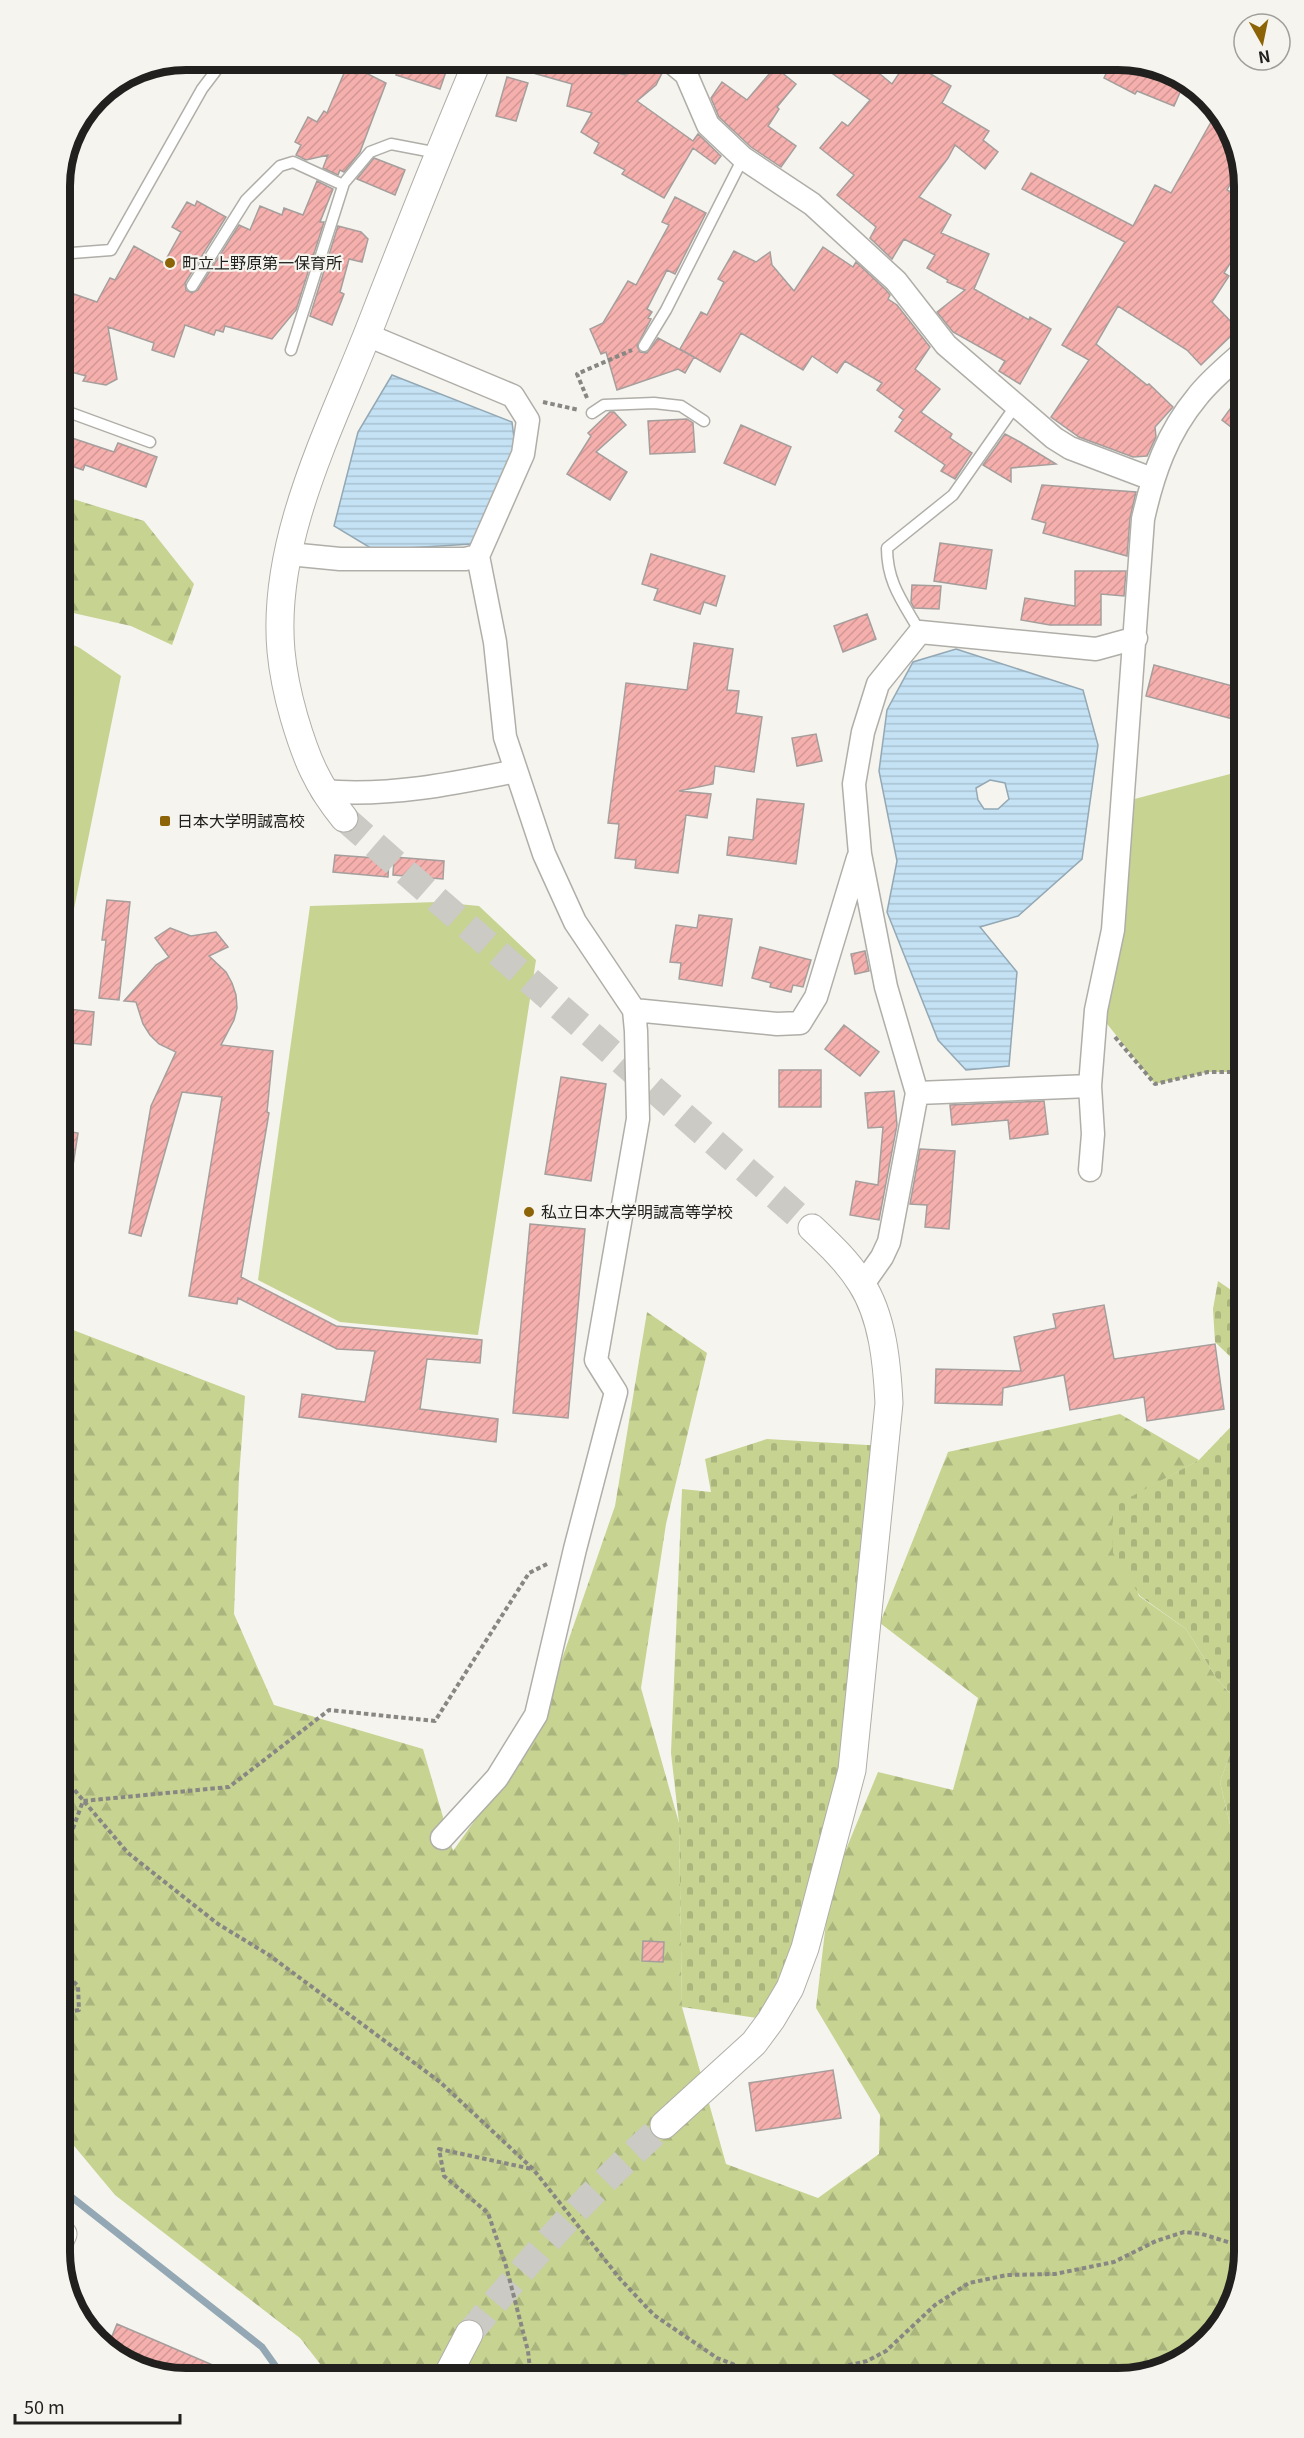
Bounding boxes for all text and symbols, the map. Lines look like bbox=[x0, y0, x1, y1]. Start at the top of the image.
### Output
north arrow bbox=[1232, 12, 1292, 72]
text: N bbox=[1257, 45, 1272, 71]
place label: 町立上野原第一保育所 bbox=[182, 250, 342, 274]
marker: 町立上野原第一保育所 bbox=[163, 256, 177, 270]
place label: 日本大学明誠高校 bbox=[177, 808, 305, 832]
marker: 日本大学明誠高校 bbox=[158, 814, 172, 828]
place label: 私立日本大学明誠高等学校 bbox=[541, 1199, 733, 1223]
marker: 私立日本大学明誠高等学校 bbox=[522, 1205, 536, 1219]
scale bar bbox=[15, 2387, 180, 2425]
text: 50 m bbox=[24, 2393, 65, 2419]

